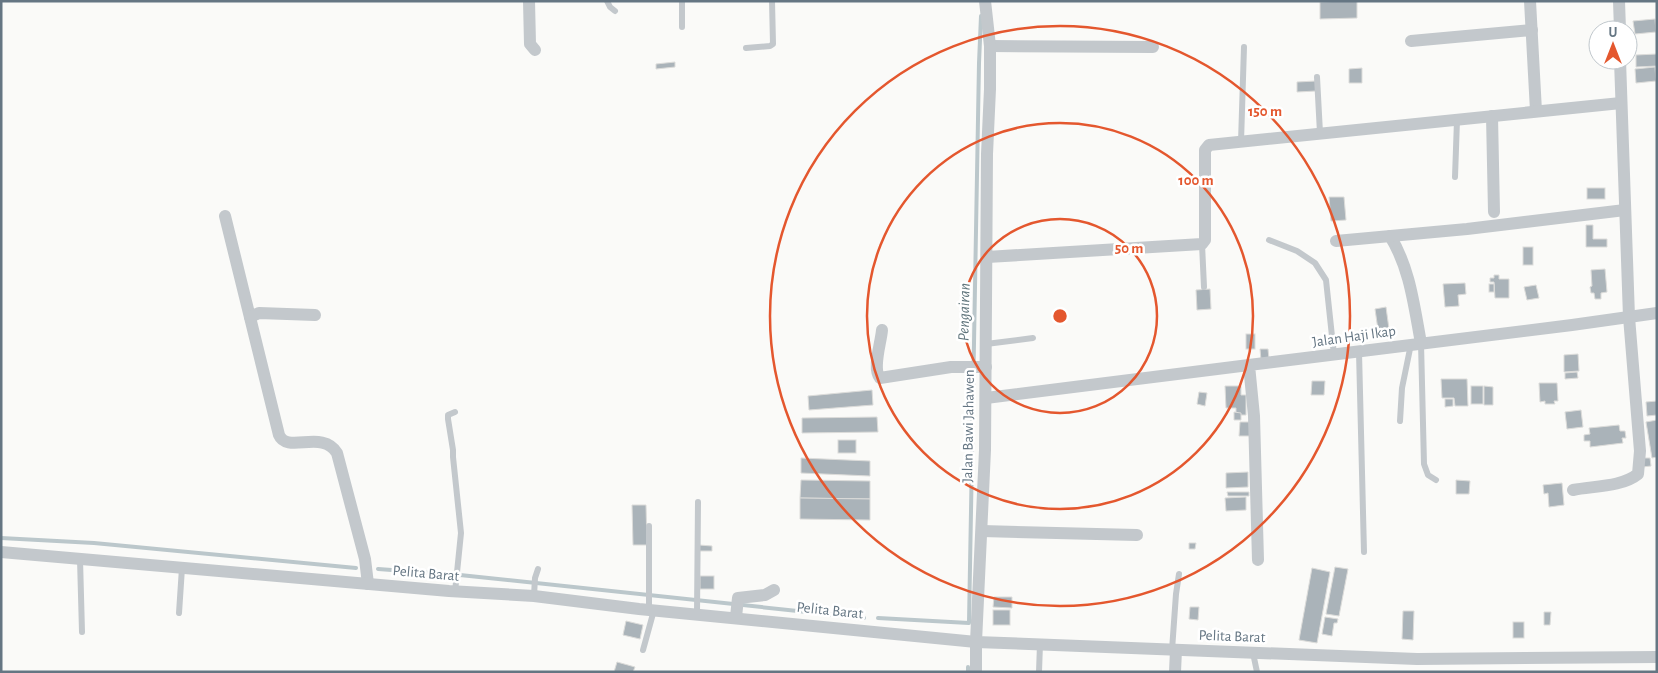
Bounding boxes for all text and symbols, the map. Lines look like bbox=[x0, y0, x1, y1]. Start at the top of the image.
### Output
north arrow bbox=[1588, 20, 1638, 70]
text: U bbox=[1609, 26, 1618, 40]
text: 150 m bbox=[1248, 104, 1282, 119]
text: 100 m bbox=[1178, 173, 1214, 188]
text: 50 m bbox=[1115, 241, 1143, 256]
water label: Pengairan bbox=[955, 283, 973, 341]
centre of rings bbox=[1051, 307, 1069, 325]
street label: Jalan Haji Ikap bbox=[1311, 323, 1397, 350]
street label: Jalan Bawi Jahawen bbox=[960, 369, 977, 483]
street label: Pelita Barat bbox=[392, 563, 460, 584]
street label: Pelita Barat bbox=[796, 600, 864, 621]
street label: Pelita Barat bbox=[1198, 628, 1266, 645]

